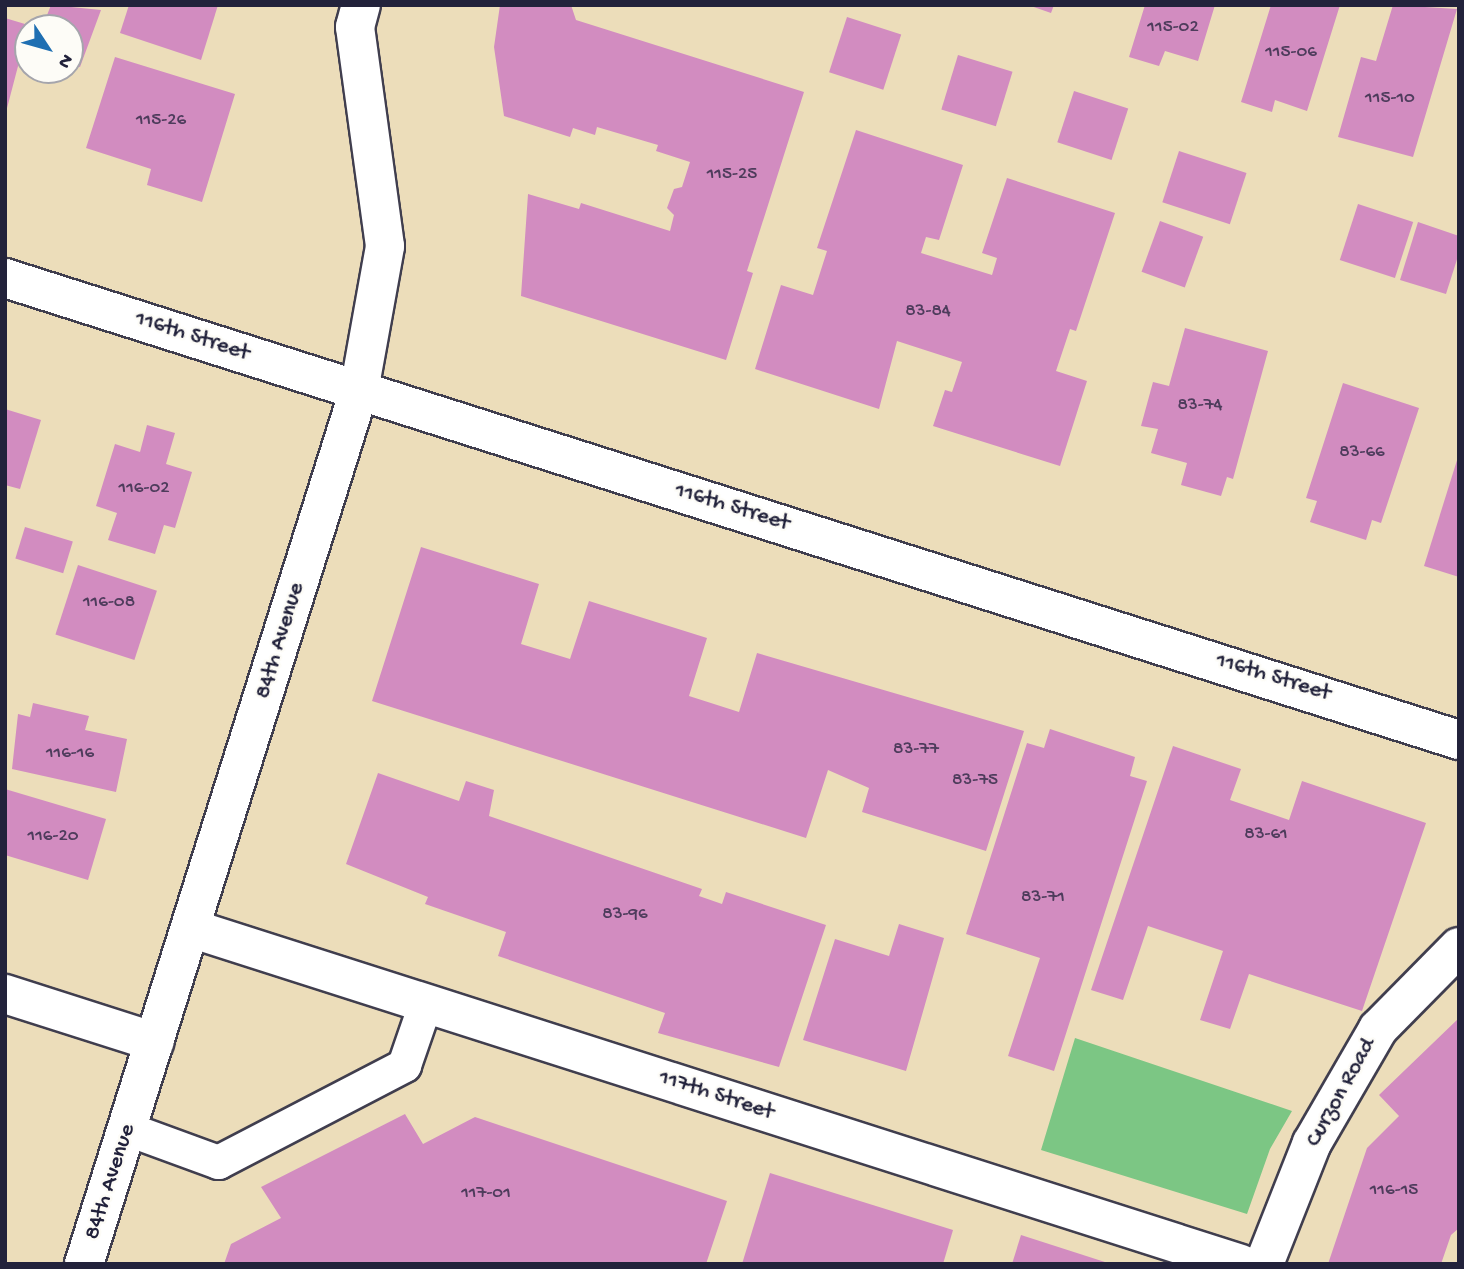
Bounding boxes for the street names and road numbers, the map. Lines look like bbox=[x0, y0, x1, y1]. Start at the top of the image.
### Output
street label: 116th Street bbox=[131, 306, 253, 368]
street label: 116th Street bbox=[671, 477, 793, 539]
street label: 84th Avenue bbox=[250, 580, 312, 702]
street label: 116th Street bbox=[1212, 647, 1334, 709]
street label: Curzon Road bbox=[1301, 1034, 1383, 1152]
street label: 117th Street bbox=[655, 1064, 777, 1128]
street label: 84th Avenue bbox=[79, 1121, 143, 1243]

